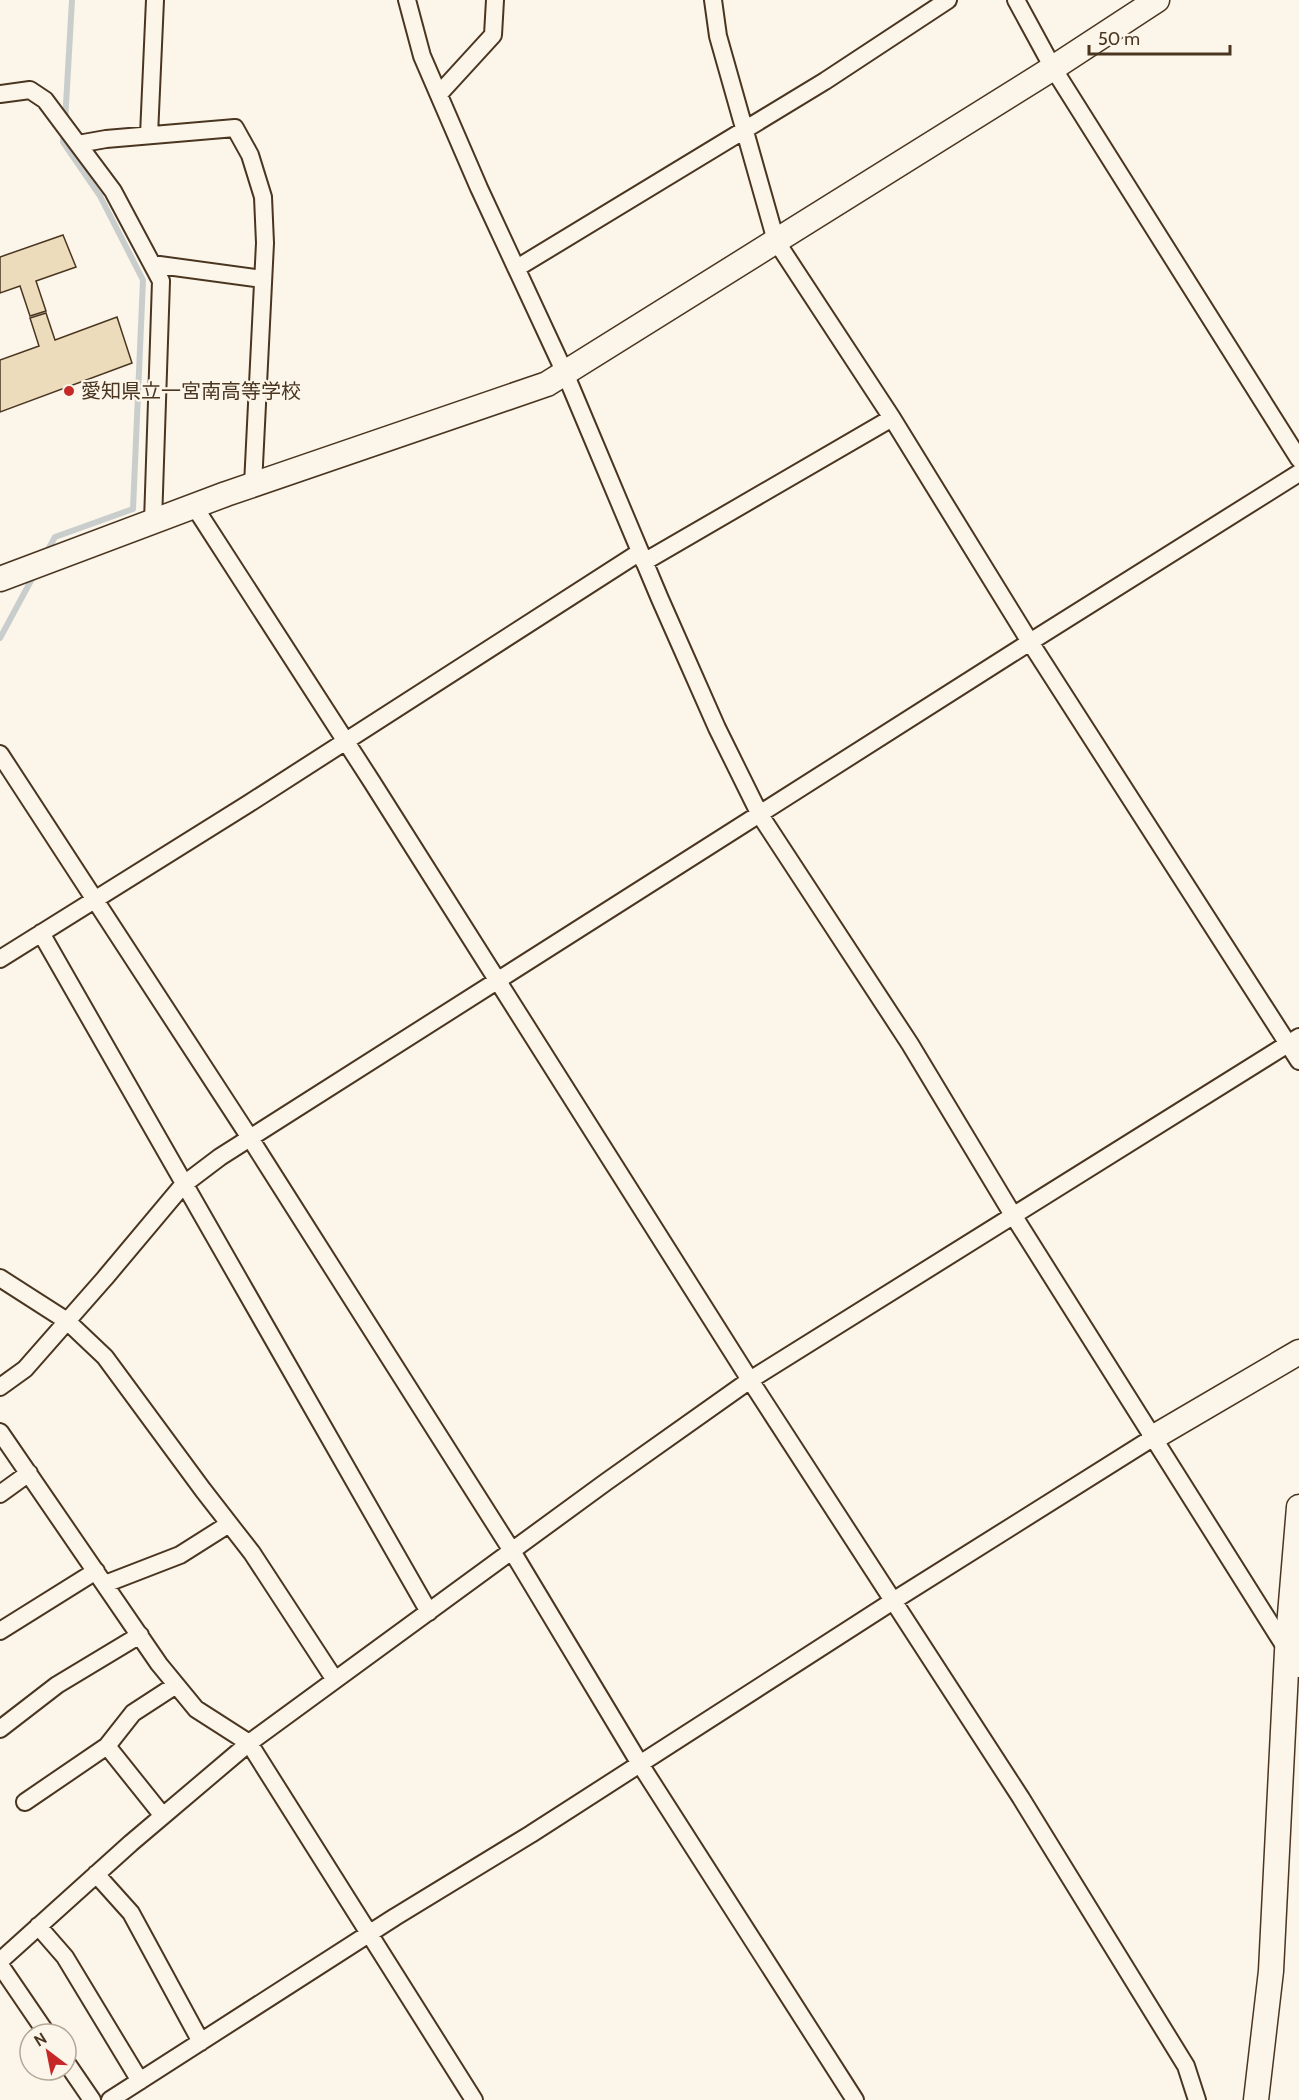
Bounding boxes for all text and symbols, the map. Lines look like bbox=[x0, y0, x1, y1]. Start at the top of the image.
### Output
scale bar bbox=[1089, 18, 1230, 56]
text: 50 m bbox=[1098, 28, 1140, 50]
place label: 愛知県立一宮南高等学校 bbox=[81, 379, 301, 403]
marker: 愛知県立一宮南高等学校 bbox=[62, 384, 76, 398]
north arrow bbox=[18, 2022, 78, 2082]
text: N bbox=[30, 2029, 50, 2051]

